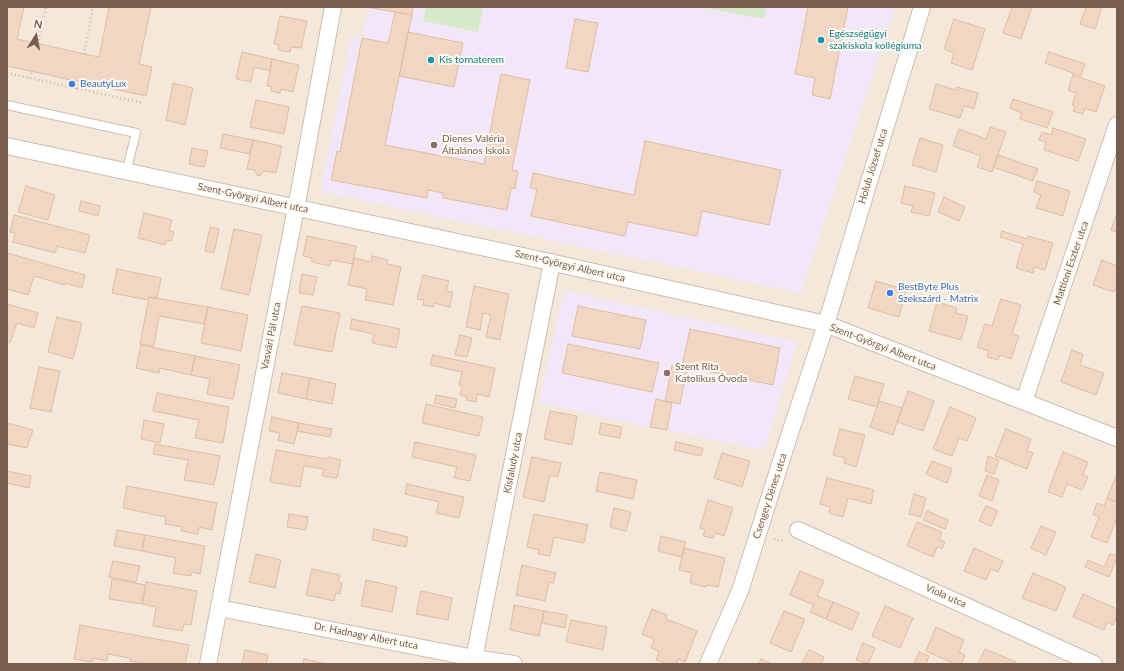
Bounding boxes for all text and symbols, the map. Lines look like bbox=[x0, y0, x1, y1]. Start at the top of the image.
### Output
north arrow bbox=[16, 16, 56, 56]
text: N bbox=[33, 17, 44, 31]
place label: Egészségügyi szakiskola kollégiuma bbox=[829, 28, 922, 52]
marker: Egészségügyi szakiskola kollégiuma bbox=[816, 35, 826, 45]
place label: Kis tornaterem bbox=[439, 54, 504, 66]
marker: Kis tornaterem bbox=[426, 55, 436, 65]
place label: BeautyLux bbox=[80, 78, 126, 90]
marker: BeautyLux bbox=[67, 79, 77, 89]
street label: Holub József utca bbox=[856, 127, 890, 205]
place label: Dienes Valéria Általános Iskola bbox=[442, 133, 510, 156]
marker: Dienes Valéria Általános Iskola bbox=[429, 140, 439, 150]
street label: Szent-Györgyi Albert utca bbox=[196, 180, 310, 216]
street label: Mattioni Eszter utca bbox=[1051, 219, 1091, 307]
street label: Szent-Györgyi Albert utca bbox=[514, 247, 626, 285]
place label: BestByte Plus Szekszárd - Matrix bbox=[898, 281, 978, 304]
marker: BestByte Plus Szekszárd - Matrix bbox=[885, 288, 895, 298]
street label: Vasvári Pál utca bbox=[259, 301, 283, 371]
street label: Szent-Györgyi Albert utca bbox=[828, 321, 938, 373]
place label: Szent Rita Katolikus Óvoda bbox=[675, 361, 747, 384]
marker: Szent Rita Katolikus Óvoda bbox=[662, 368, 672, 378]
street label: Kisfaludy utca bbox=[501, 431, 525, 495]
street label: Csengey Dénes utca bbox=[750, 452, 790, 540]
street label: Viola utca bbox=[924, 582, 968, 610]
street label: Dr. Hadnagy Albert utca bbox=[313, 620, 419, 652]

